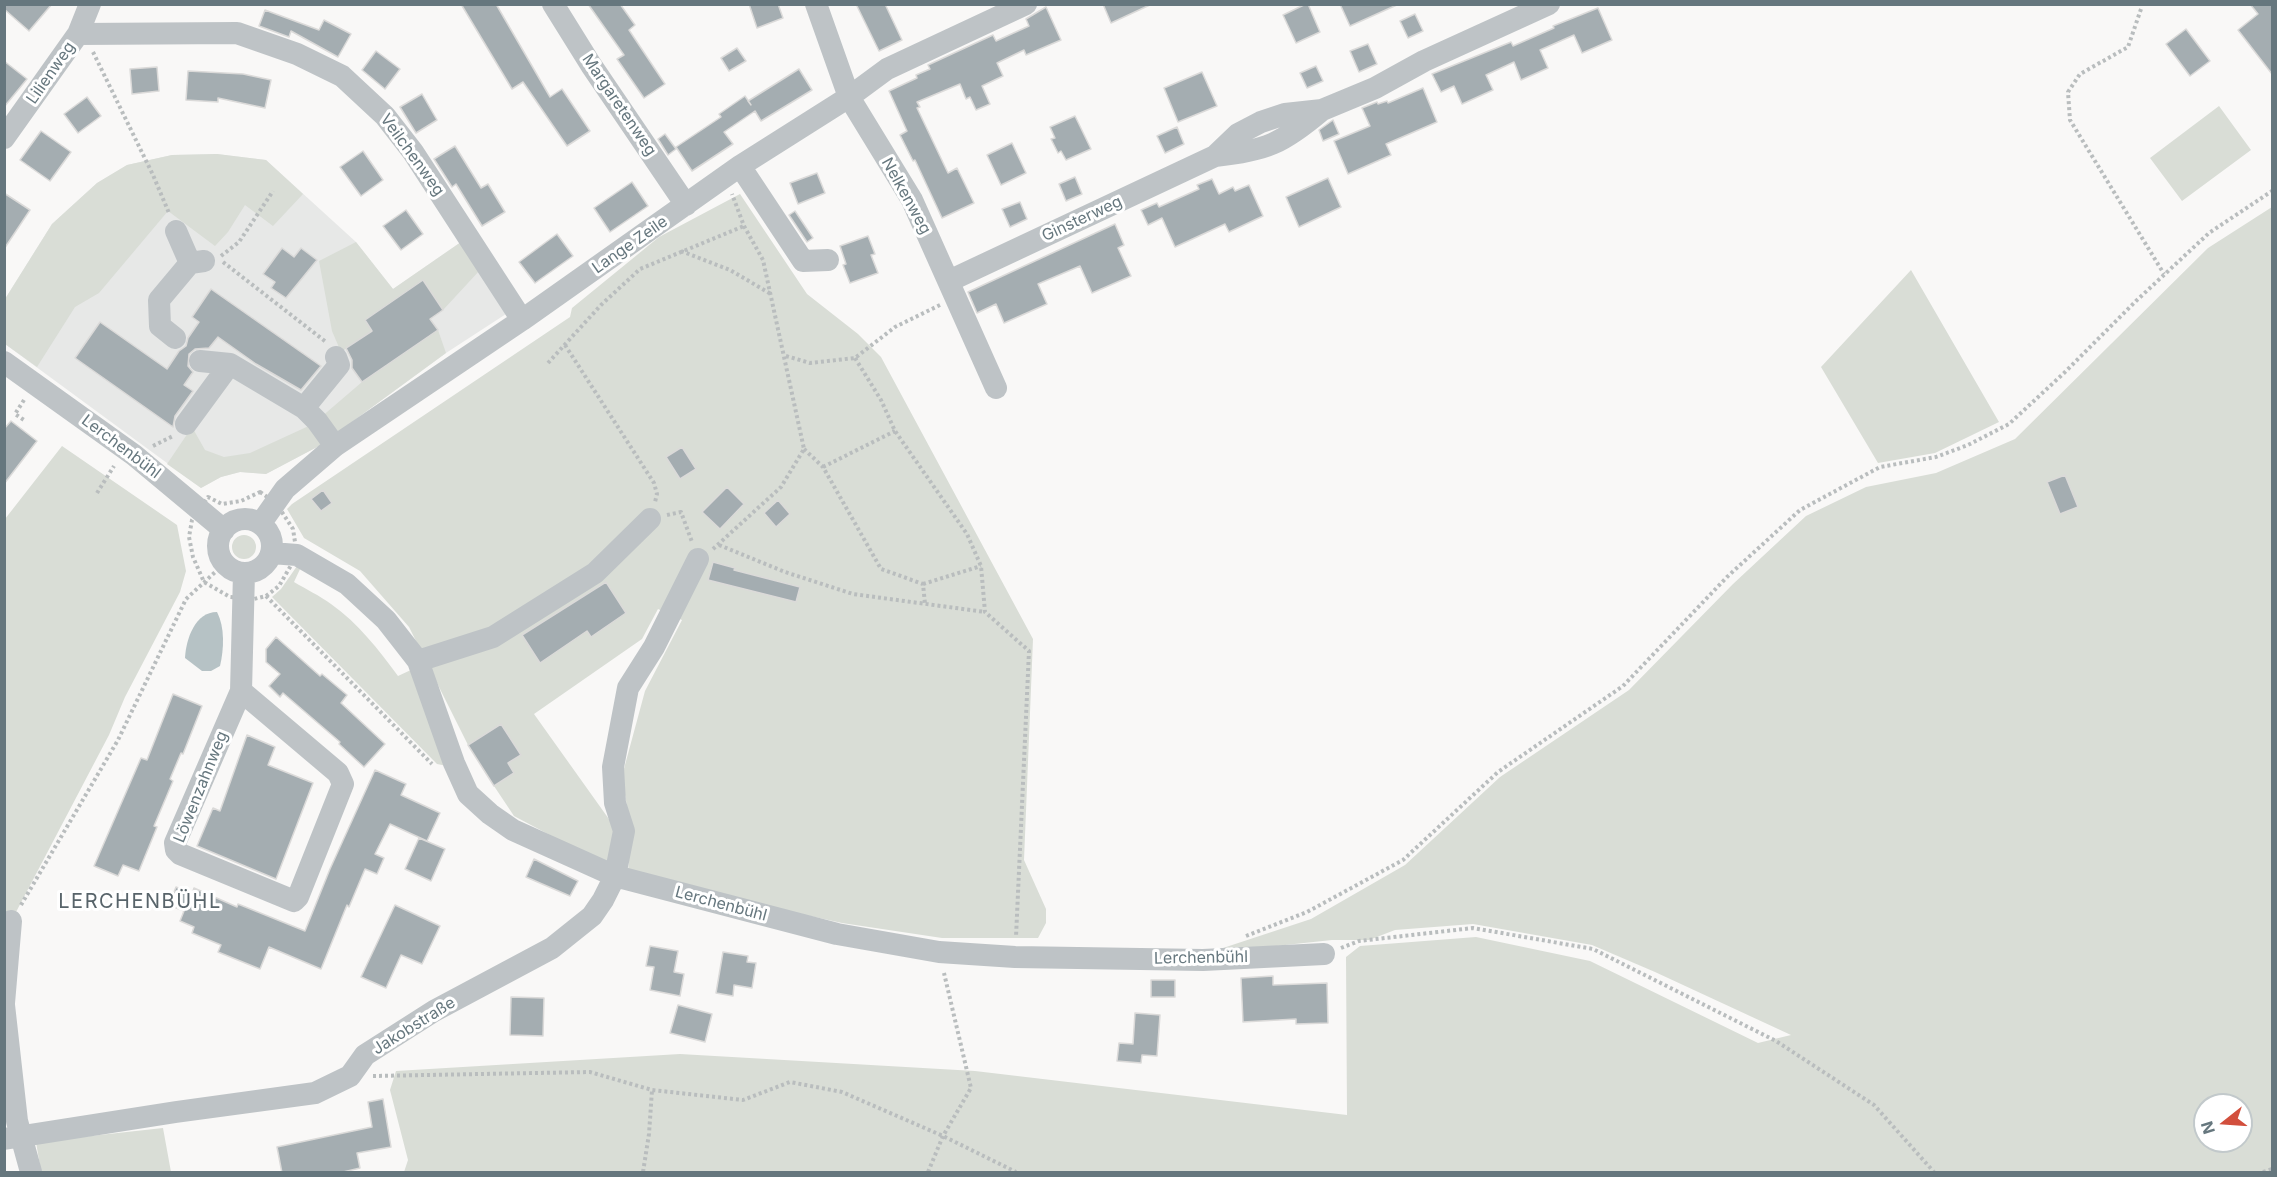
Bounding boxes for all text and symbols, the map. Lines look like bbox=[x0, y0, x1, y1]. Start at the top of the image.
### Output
street label: Lilienweg bbox=[23, 38, 79, 108]
street label: Margaretenweg bbox=[578, 50, 660, 160]
street label: Veilchenweg bbox=[376, 110, 448, 200]
street label: Nelkenweg bbox=[877, 154, 935, 238]
street label: Ginsterweg bbox=[1039, 192, 1125, 246]
street label: Lange Zeile bbox=[589, 212, 671, 278]
street label: Lerchenbühl bbox=[78, 411, 164, 483]
street label: Löwenzahnweg bbox=[170, 728, 232, 846]
street label: Lerchenbühl bbox=[673, 883, 769, 925]
district label: LERCHENBÜHL bbox=[58, 890, 222, 914]
street label: Lerchenbühl bbox=[1154, 948, 1248, 968]
street label: Jakobstraße bbox=[369, 993, 459, 1059]
north arrow bbox=[2193, 1093, 2253, 1153]
text: N bbox=[2196, 1119, 2219, 1136]

